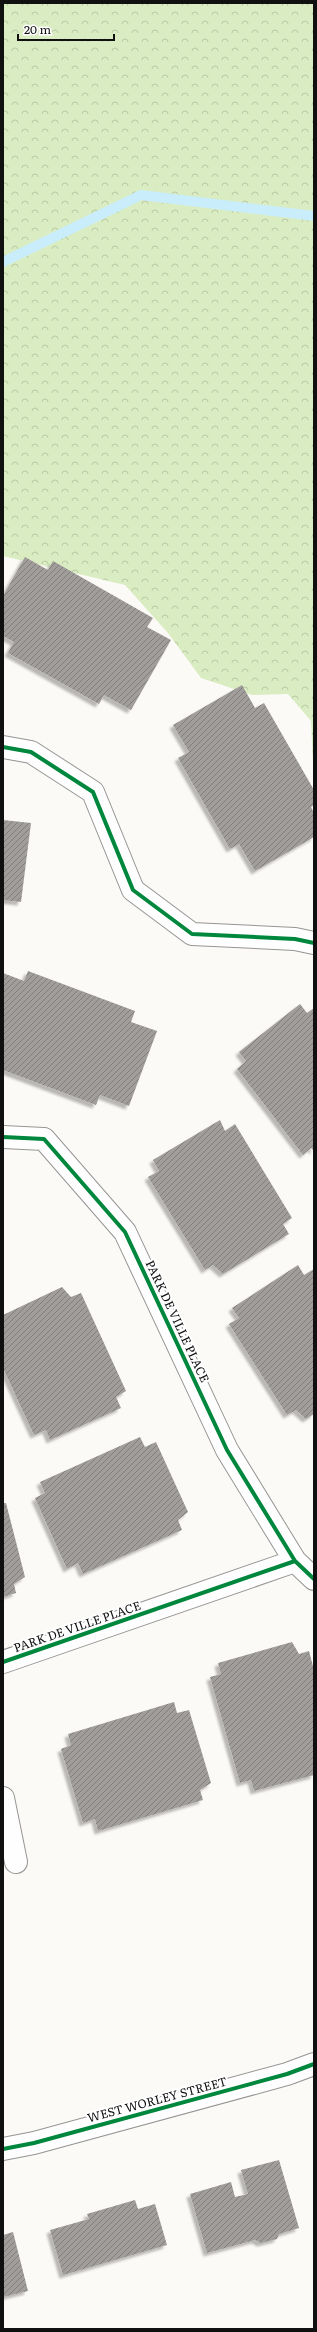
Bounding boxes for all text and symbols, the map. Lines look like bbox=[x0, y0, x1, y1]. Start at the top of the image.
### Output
scale bar bbox=[18, 16, 114, 42]
text: 20 m bbox=[24, 20, 51, 38]
street label: PARK DE VILLE PLACE bbox=[142, 1257, 214, 1386]
street label: PARK DE VILLE PLACE bbox=[11, 1596, 143, 1656]
street label: WEST WORLEY STREET bbox=[85, 2072, 229, 2126]

